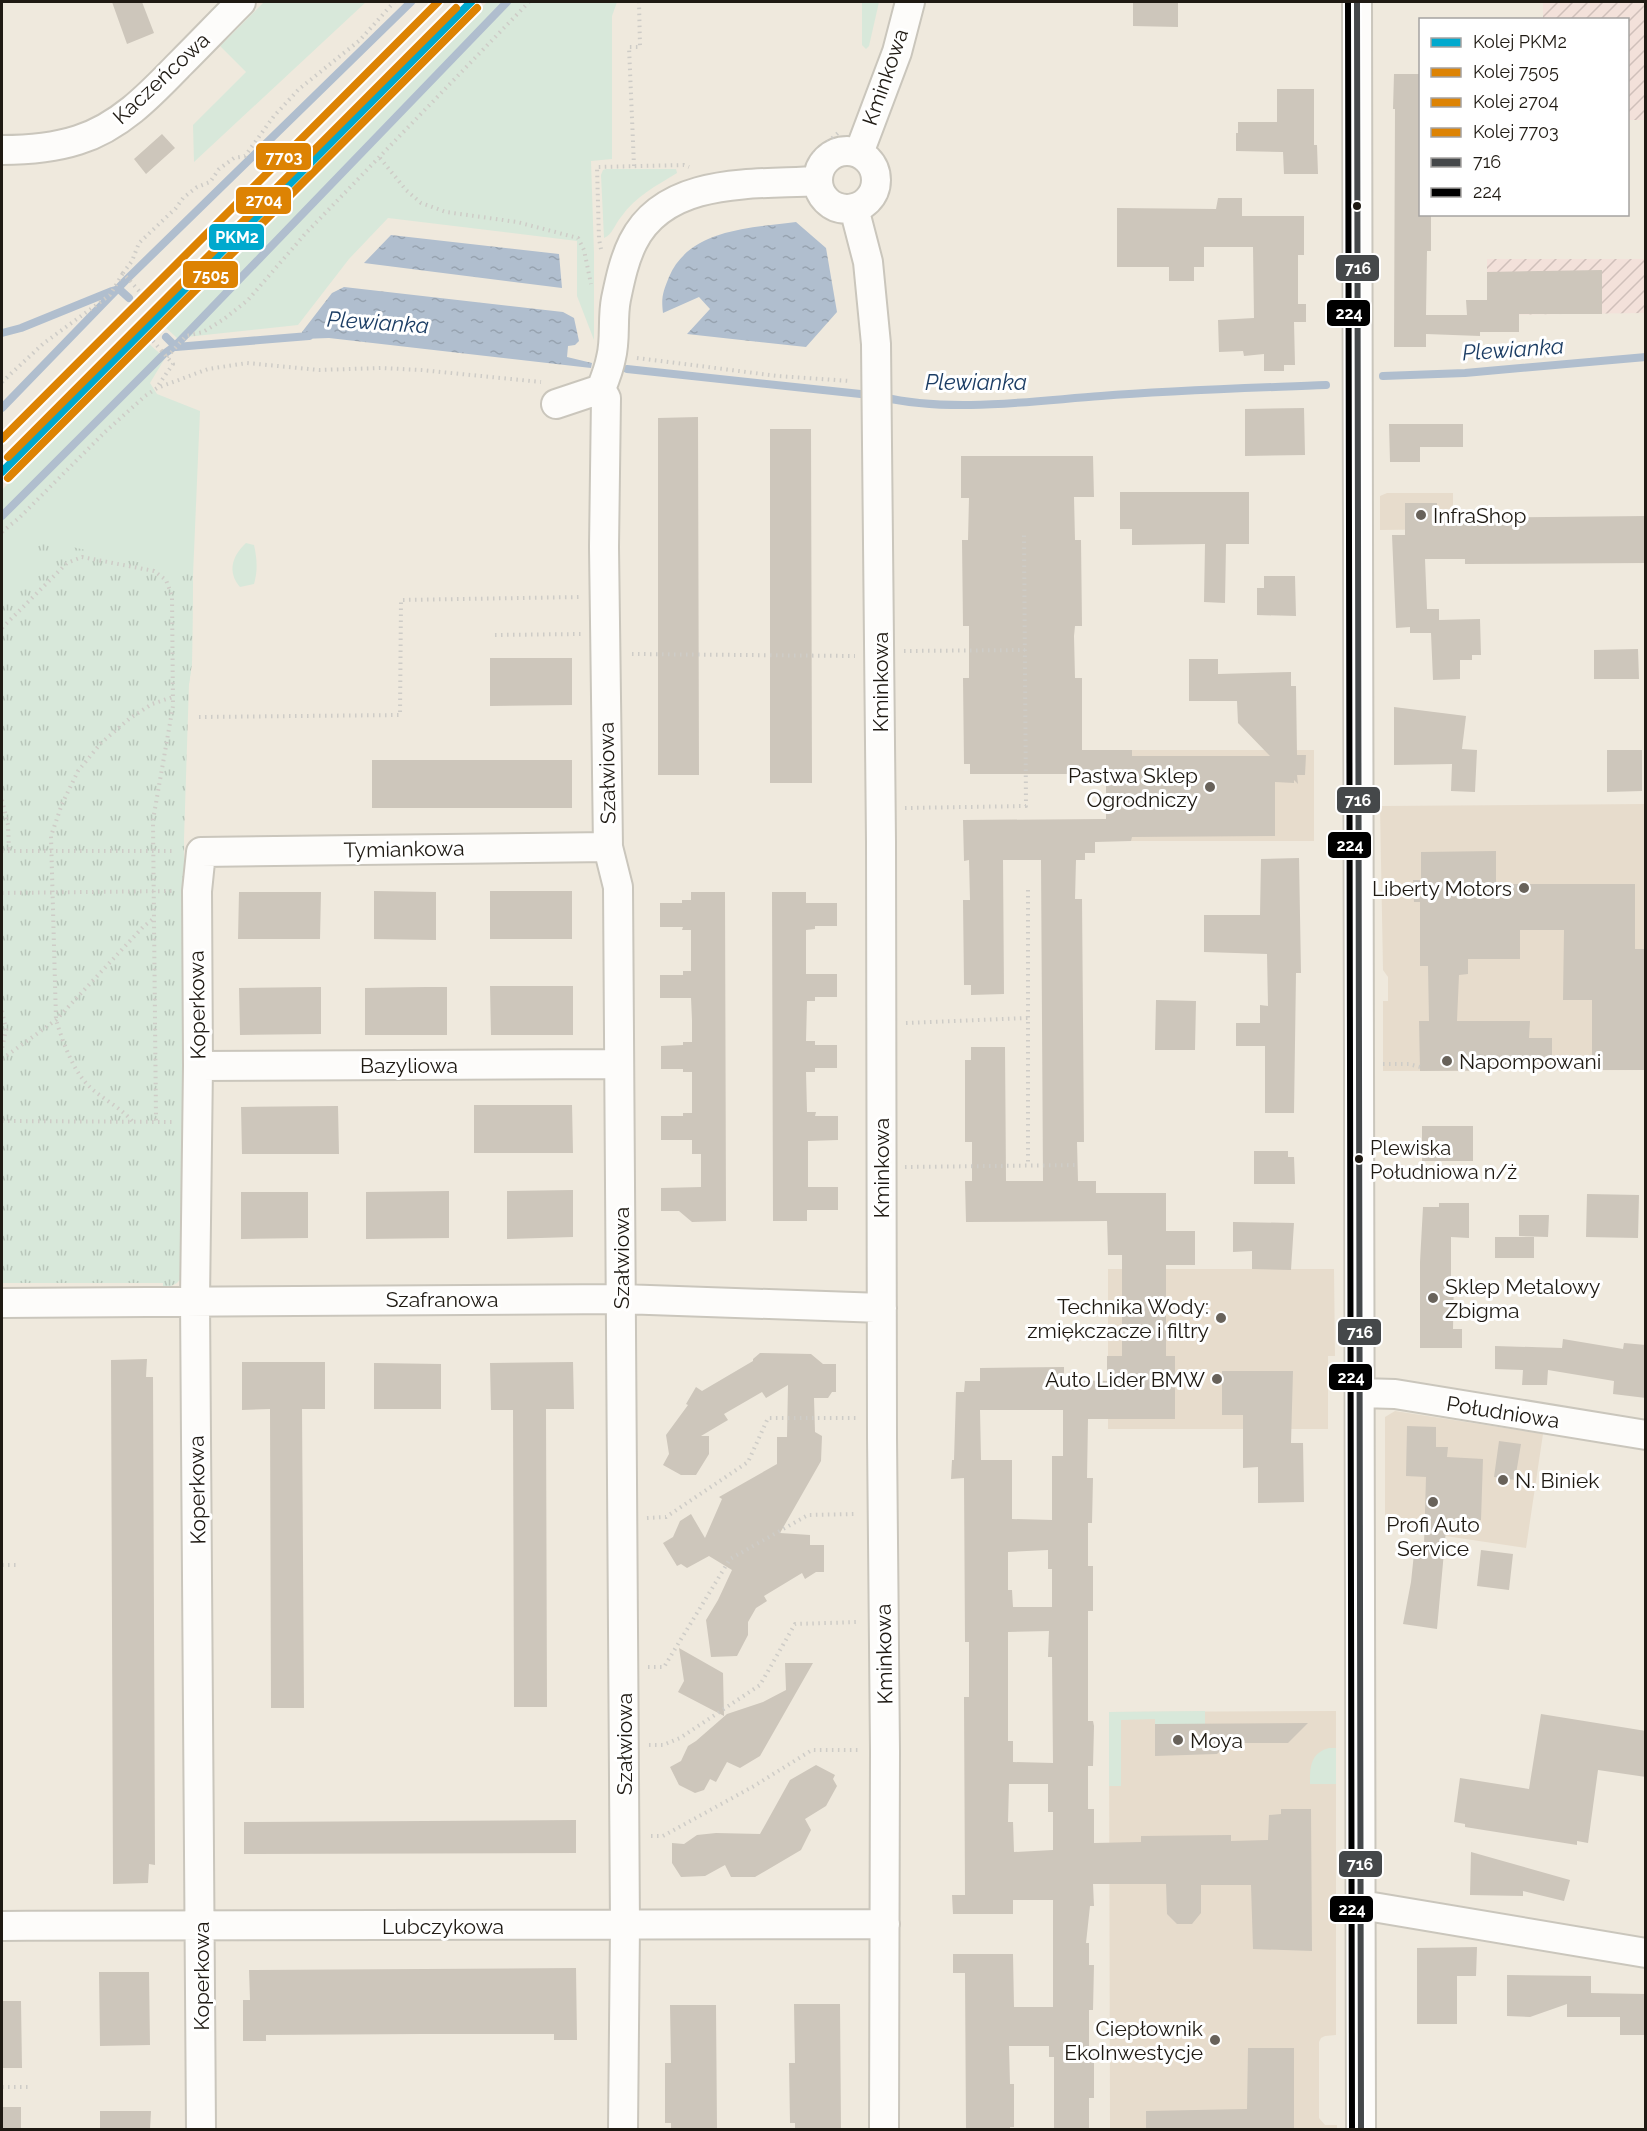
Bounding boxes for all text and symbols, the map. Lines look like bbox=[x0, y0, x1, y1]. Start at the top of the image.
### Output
legend bbox=[1419, 18, 1629, 216]
street label: Kminkowa bbox=[857, 25, 913, 129]
street label: Kaczeńcowa bbox=[108, 27, 214, 129]
text: Kolej PKM2 bbox=[1473, 31, 1567, 52]
text: Kolej 7505 bbox=[1473, 61, 1559, 82]
text: Kolej 2704 bbox=[1473, 91, 1559, 112]
text: Kolej 7703 bbox=[1473, 121, 1559, 142]
line badge: 7703 bbox=[255, 142, 312, 171]
text: 7703 bbox=[266, 148, 302, 167]
text: 716 bbox=[1473, 151, 1501, 172]
text: 224 bbox=[1473, 181, 1502, 202]
line badge: 2704 bbox=[235, 186, 292, 215]
text: 2704 bbox=[246, 191, 282, 210]
unlabelled marker bbox=[1351, 200, 1363, 212]
line badge: PKM2 bbox=[208, 223, 265, 251]
text: PKM2 bbox=[215, 228, 259, 247]
line badge: 716 bbox=[1335, 254, 1380, 282]
text: 716 bbox=[1345, 259, 1372, 278]
line badge: 7505 bbox=[182, 260, 239, 289]
text: 7505 bbox=[193, 266, 229, 285]
line badge: 224 bbox=[1326, 299, 1371, 327]
text: 224 bbox=[1335, 304, 1363, 323]
water label: Plewianka bbox=[326, 305, 430, 339]
water label: Plewianka bbox=[1461, 332, 1565, 366]
water label: Plewianka bbox=[925, 369, 1027, 395]
place label: InfraShop bbox=[1433, 503, 1527, 528]
marker: InfraShop bbox=[1414, 508, 1428, 522]
street label: Kminkowa bbox=[868, 632, 893, 732]
street label: Szałwiowa bbox=[594, 722, 620, 824]
place label: Pastwa Sklep Ogrodniczy bbox=[1068, 763, 1198, 812]
marker: Pastwa Sklep Ogrodniczy bbox=[1203, 780, 1217, 794]
line badge: 716 bbox=[1336, 786, 1381, 814]
text: 716 bbox=[1345, 791, 1372, 810]
line badge: 224 bbox=[1327, 831, 1372, 859]
street label: Tymiankowa bbox=[343, 835, 465, 863]
text: 224 bbox=[1336, 836, 1364, 855]
place label: Liberty Motors bbox=[1372, 876, 1512, 901]
marker: Liberty Motors bbox=[1517, 881, 1531, 895]
street label: Koperkowa bbox=[184, 950, 210, 1060]
place label: Napompowani bbox=[1459, 1049, 1601, 1074]
street label: Bazyliowa bbox=[360, 1053, 458, 1078]
marker: Napompowani bbox=[1440, 1054, 1454, 1068]
street label: Kminkowa bbox=[869, 1118, 894, 1218]
place label: Plewiska Południowa n/ż bbox=[1370, 1136, 1517, 1184]
marker: Plewiska Południowa n/ż bbox=[1353, 1153, 1365, 1165]
street label: Szałwiowa bbox=[609, 1207, 634, 1309]
place label: Sklep Metalowy Zbigma bbox=[1445, 1274, 1600, 1323]
street label: Szafranowa bbox=[386, 1287, 498, 1312]
marker: Sklep Metalowy Zbigma bbox=[1426, 1291, 1440, 1305]
place label: Technika Wody: zmiękczacze i filtry bbox=[1027, 1294, 1209, 1343]
marker: Technika Wody: zmiękczacze i filtry bbox=[1214, 1311, 1228, 1325]
line badge: 716 bbox=[1337, 1318, 1382, 1346]
text: 716 bbox=[1347, 1323, 1374, 1342]
line badge: 224 bbox=[1328, 1363, 1373, 1391]
place label: Auto Lider BMW bbox=[1045, 1367, 1205, 1392]
text: 224 bbox=[1337, 1368, 1365, 1387]
marker: Auto Lider BMW bbox=[1210, 1372, 1224, 1386]
street label: Południowa bbox=[1445, 1391, 1561, 1433]
street label: Koperkowa bbox=[184, 1435, 210, 1545]
place label: N. Biniek bbox=[1515, 1468, 1599, 1493]
marker: N. Biniek bbox=[1496, 1473, 1510, 1487]
marker: Profi Auto Service bbox=[1426, 1495, 1440, 1509]
place label: Profi Auto Service bbox=[1386, 1512, 1480, 1561]
street label: Kminkowa bbox=[871, 1604, 897, 1704]
street label: Szałwiowa bbox=[612, 1693, 637, 1795]
place label: Moya bbox=[1190, 1728, 1243, 1753]
marker: Moya bbox=[1171, 1733, 1185, 1747]
line badge: 716 bbox=[1338, 1850, 1383, 1878]
text: 716 bbox=[1347, 1855, 1374, 1874]
line badge: 224 bbox=[1329, 1895, 1374, 1923]
text: 224 bbox=[1338, 1900, 1366, 1919]
street label: Lubczykowa bbox=[382, 1914, 504, 1939]
street label: Koperkowa bbox=[189, 1922, 214, 2030]
place label: Ciepłownik EkoInwestycje bbox=[1064, 2016, 1203, 2065]
marker: Ciepłownik EkoInwestycje bbox=[1208, 2033, 1222, 2047]

